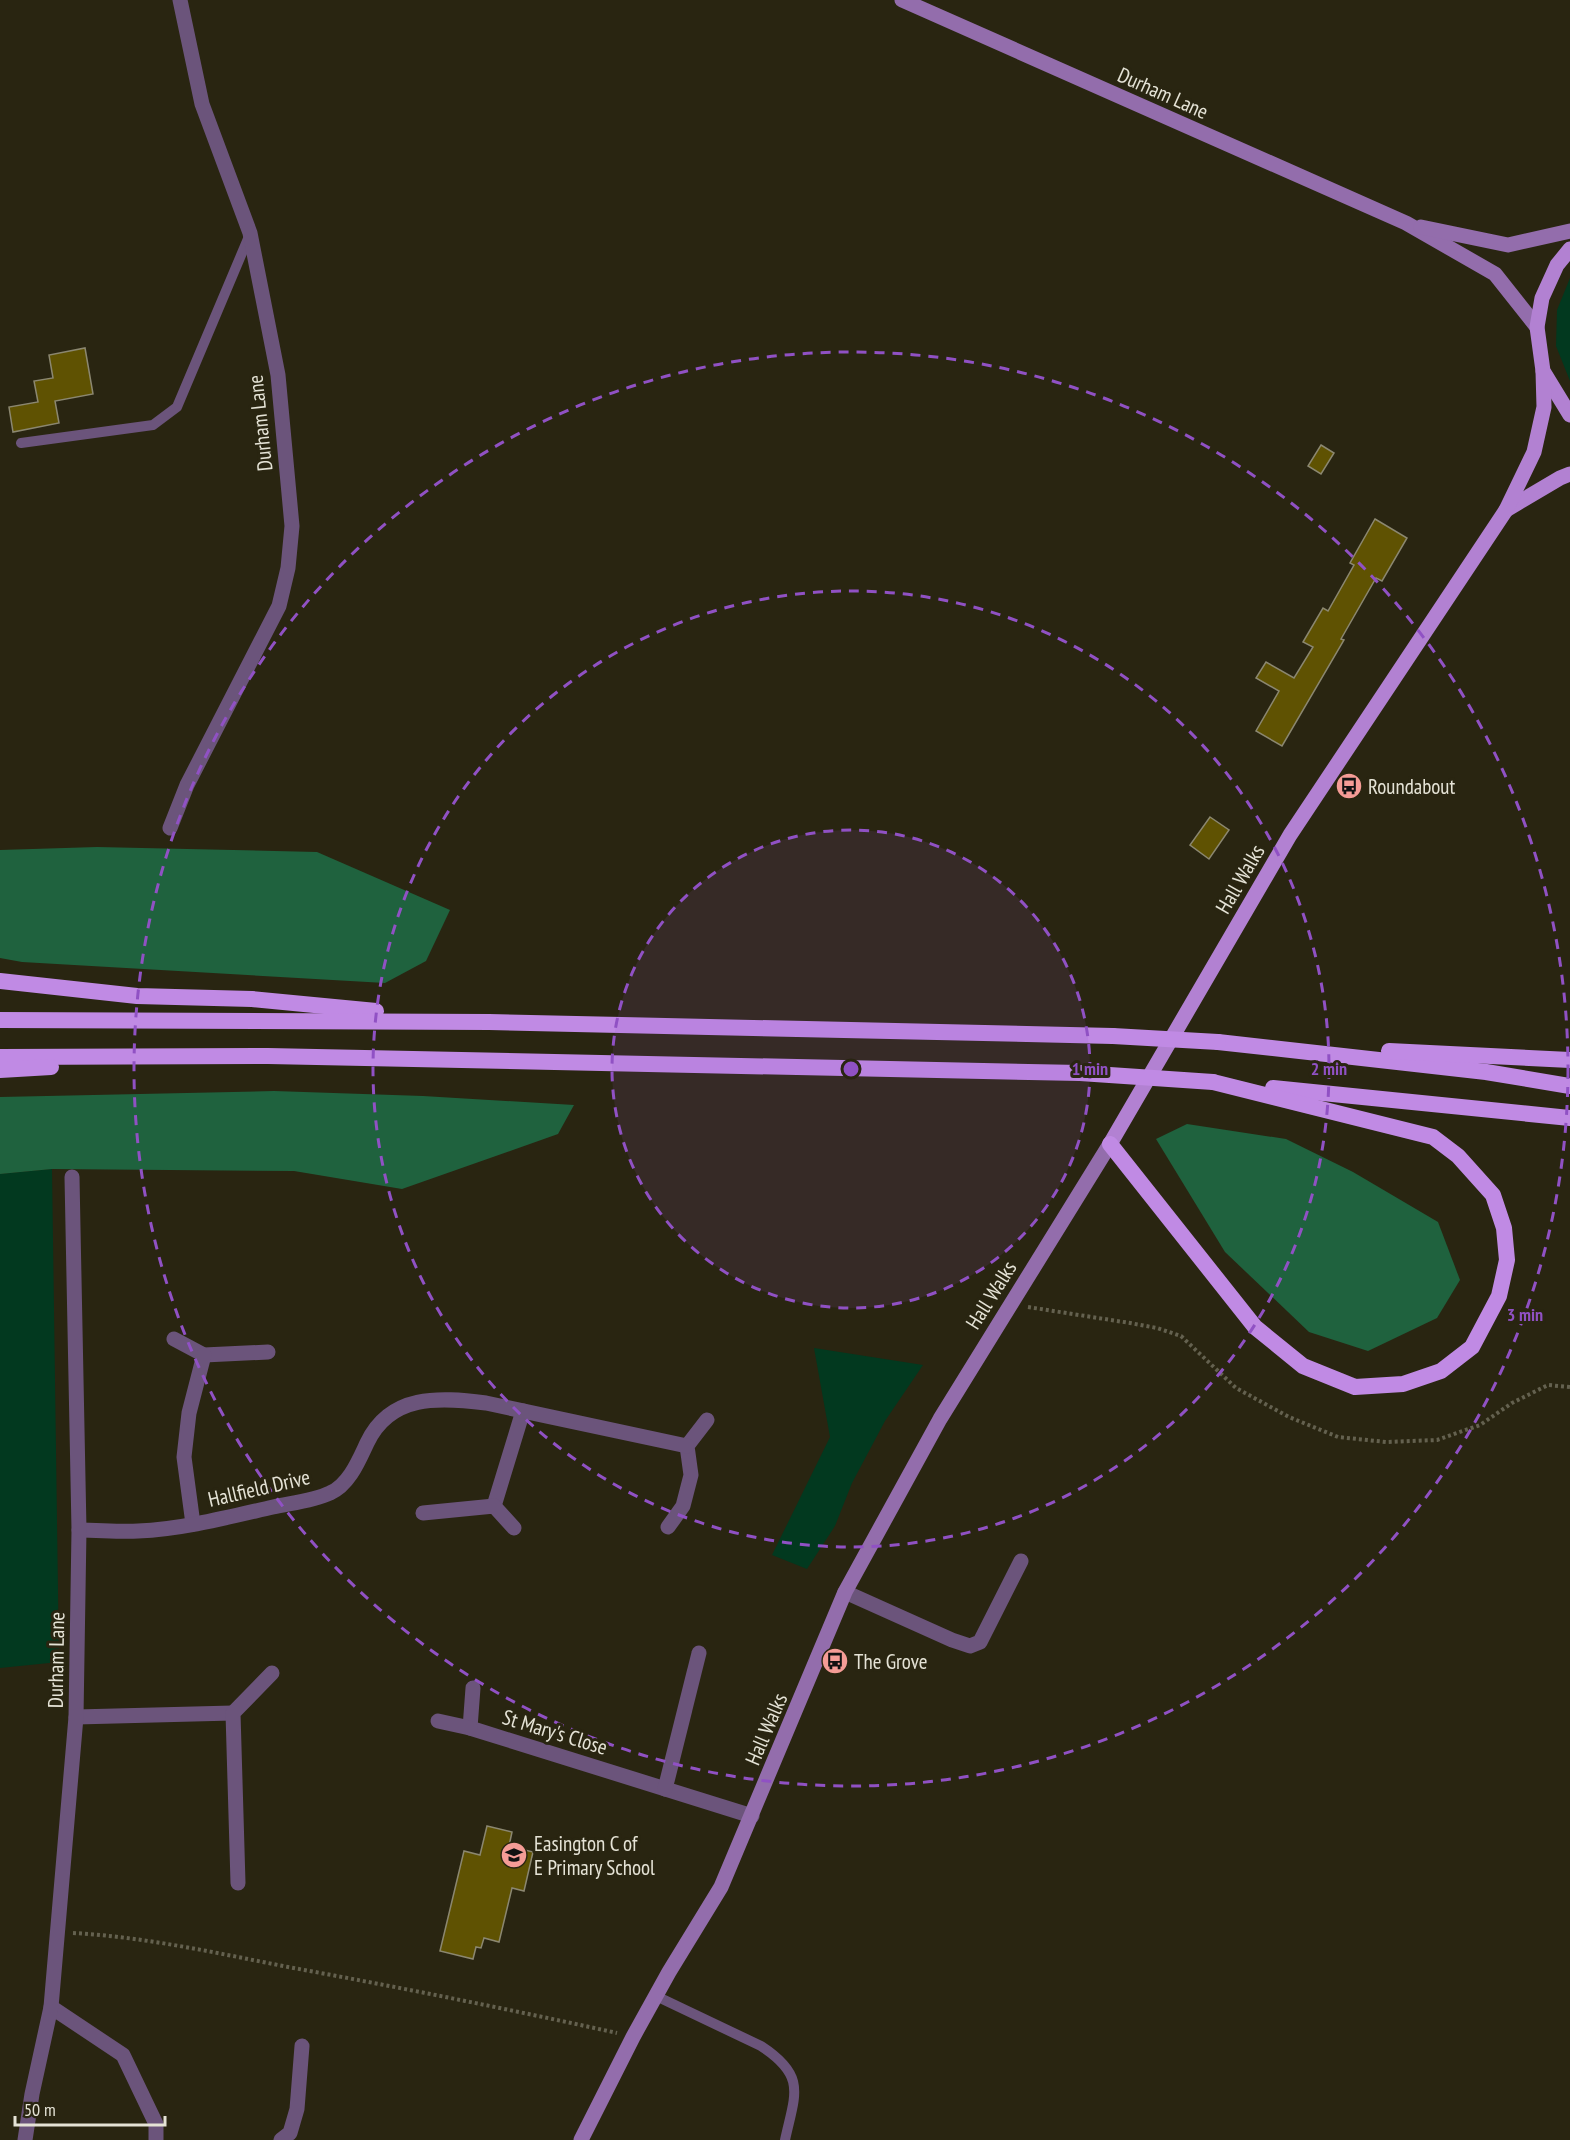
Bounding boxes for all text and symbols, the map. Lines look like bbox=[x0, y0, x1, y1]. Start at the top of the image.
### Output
street label: Durham Lane bbox=[1113, 61, 1213, 125]
street label: Durham Lane bbox=[242, 374, 278, 472]
bus stop icon: Roundabout bbox=[1334, 771, 1364, 801]
place label: Roundabout bbox=[1368, 773, 1455, 800]
street label: Hall Walks bbox=[1209, 840, 1271, 918]
text: 1 min bbox=[1072, 1057, 1108, 1080]
text: 2 min bbox=[1311, 1057, 1347, 1080]
centre of rings bbox=[841, 1059, 861, 1079]
street label: Hall Walks bbox=[960, 1256, 1022, 1334]
text: 3 min bbox=[1507, 1303, 1543, 1326]
street label: Hallfield Drive bbox=[205, 1463, 313, 1513]
street label: Durham Lane bbox=[42, 1612, 70, 1708]
bus stop icon: The Grove bbox=[820, 1646, 850, 1676]
place label: The Grove bbox=[854, 1648, 928, 1675]
street label: Hall Walks bbox=[739, 1689, 793, 1769]
street label: St Mary's Close bbox=[499, 1703, 611, 1761]
place label: Easington C of E Primary School bbox=[534, 1830, 655, 1881]
school or university icon: Easington C of E Primary School bbox=[499, 1840, 529, 1870]
scale bar bbox=[15, 2089, 165, 2127]
text: 50 m bbox=[24, 2098, 56, 2121]

